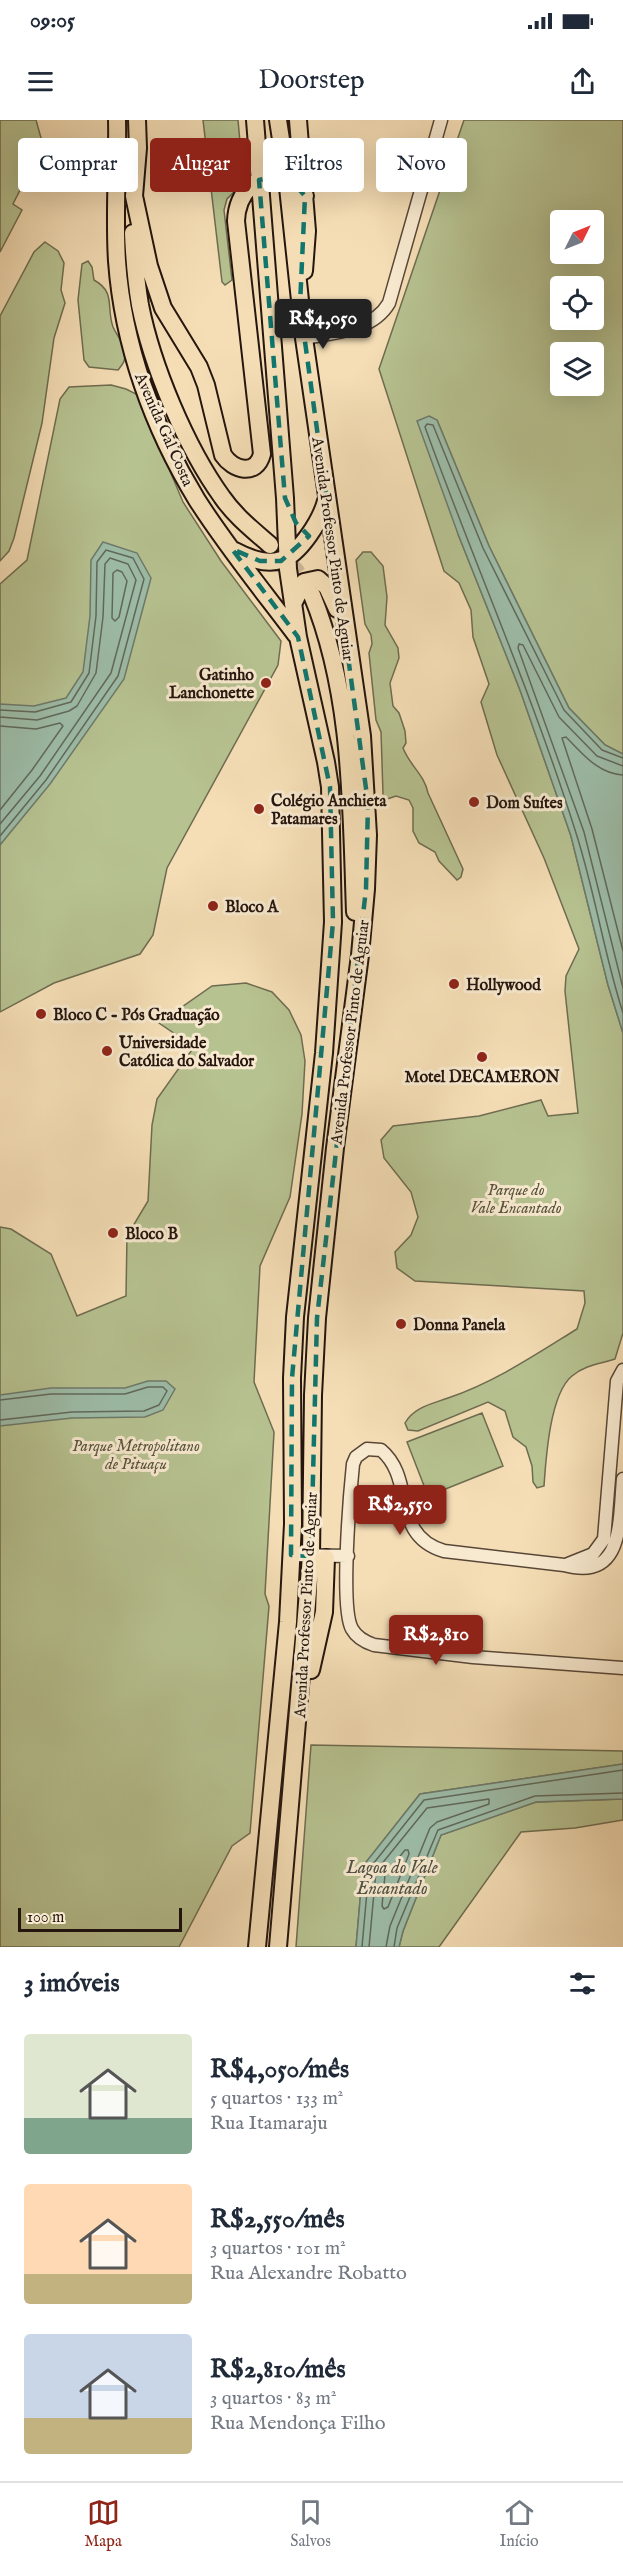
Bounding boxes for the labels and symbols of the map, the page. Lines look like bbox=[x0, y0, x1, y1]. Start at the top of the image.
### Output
north arrow bbox=[550, 210, 604, 264]
pin: R$4,050 bbox=[268, 299, 378, 350]
street label: Avenida Gal Costa bbox=[129, 369, 197, 490]
street label: Avenida Professor Pinto de Aguiar bbox=[306, 435, 358, 663]
place label: Gatinho Lanchonette bbox=[169, 666, 255, 704]
marker: Gatinho Lanchonette bbox=[259, 676, 273, 690]
place label: Colégio Anchieta Patamares bbox=[271, 792, 387, 830]
place label: Dom Suítes bbox=[486, 794, 563, 814]
marker: Dom Suítes bbox=[467, 795, 481, 809]
marker: Colégio Anchieta Patamares bbox=[252, 802, 266, 816]
place label: Bloco A bbox=[225, 898, 279, 918]
marker: Bloco A bbox=[206, 899, 220, 913]
street label: Avenida Professor Pinto de Aguiar bbox=[327, 919, 375, 1147]
place label: Hollywood bbox=[466, 976, 541, 996]
marker: Hollywood bbox=[447, 977, 461, 991]
place label: Bloco C - Pós Graduação bbox=[53, 1006, 220, 1026]
marker: Bloco C - Pós Graduação bbox=[34, 1007, 48, 1021]
place label: Universidade Católica do Salvador bbox=[118, 1034, 254, 1072]
marker: Universidade Católica do Salvador bbox=[100, 1044, 114, 1058]
marker: Motel DECAMERON bbox=[475, 1050, 489, 1064]
place label: Motel DECAMERON bbox=[405, 1068, 560, 1088]
park label: Parque do Vale Encantado bbox=[470, 1181, 562, 1219]
place label: Bloco B bbox=[125, 1225, 178, 1245]
marker: Bloco B bbox=[106, 1226, 120, 1240]
place label: Donna Panela bbox=[413, 1316, 506, 1336]
marker: Donna Panela bbox=[394, 1317, 408, 1331]
park label: Parque Metropolitano de Pituaçu bbox=[72, 1437, 200, 1475]
pin: R$2,550 bbox=[345, 1485, 455, 1536]
street label: Avenida Professor Pinto de Aguiar bbox=[291, 1491, 323, 1720]
pin: R$2,810 bbox=[381, 1615, 491, 1666]
water label: Lagoa do Vale Encantado bbox=[345, 1857, 438, 1901]
scale bar bbox=[18, 1905, 182, 1932]

